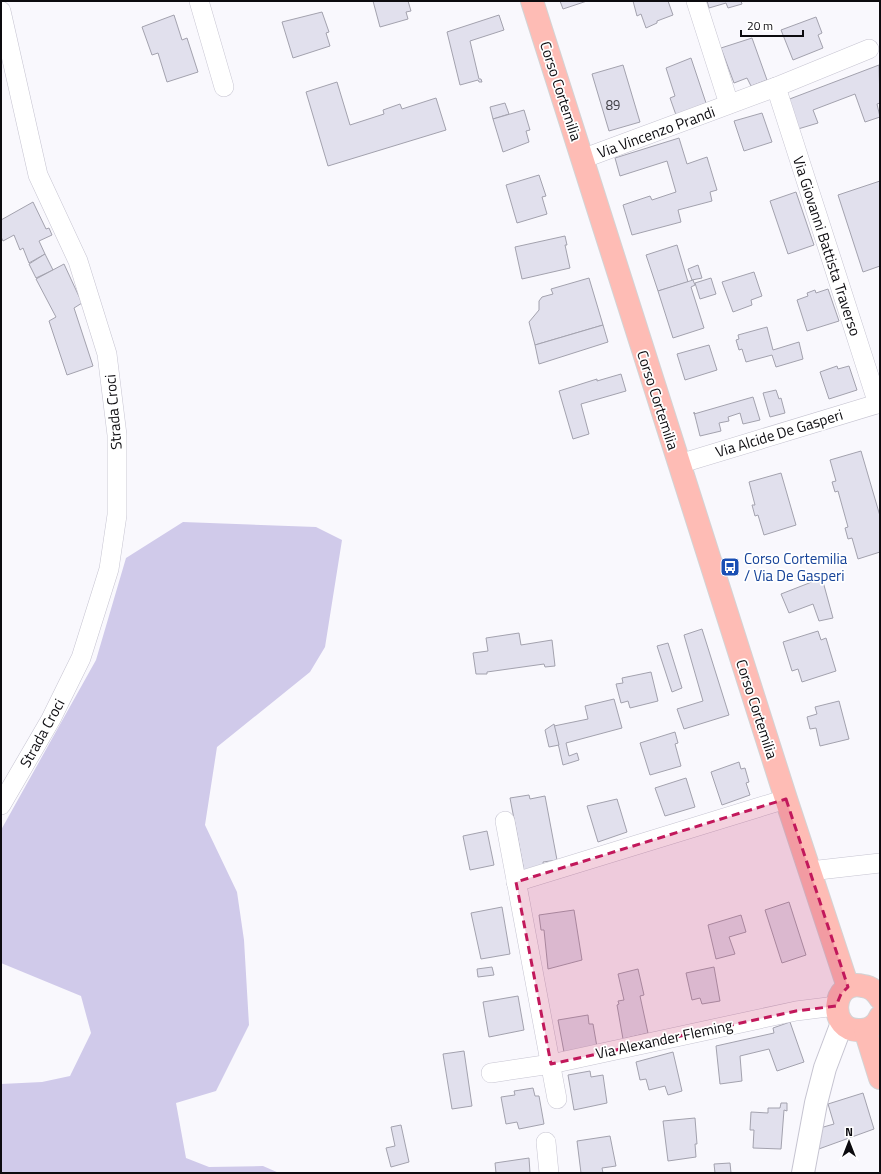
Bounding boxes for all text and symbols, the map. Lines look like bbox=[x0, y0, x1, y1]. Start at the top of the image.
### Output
scale bar bbox=[741, 12, 803, 38]
text: 20 m bbox=[747, 16, 773, 35]
street label: Corso Cortemilia bbox=[534, 38, 588, 144]
house number: 89 bbox=[606, 95, 620, 115]
street label: Via Vincenzo Prandi bbox=[594, 100, 718, 164]
street label: Via Giovanni Battista Traverso bbox=[787, 153, 867, 339]
street label: Corso Cortemilia bbox=[631, 347, 685, 453]
street label: Strada Croci bbox=[98, 373, 128, 451]
street label: Via Alcide De Gasperi bbox=[712, 403, 846, 463]
place label: Corso Cortemilia / Via De Gasperi bbox=[744, 547, 848, 587]
bus stop icon: Corso Cortemilia / Via De Gasperi bbox=[719, 556, 741, 578]
street label: Corso Cortemilia bbox=[730, 656, 784, 762]
street label: Strada Croci bbox=[14, 694, 70, 772]
street label: Via Alexander Fleming bbox=[593, 1013, 735, 1065]
north arrow bbox=[829, 1122, 869, 1162]
text: N bbox=[845, 1124, 853, 1140]

